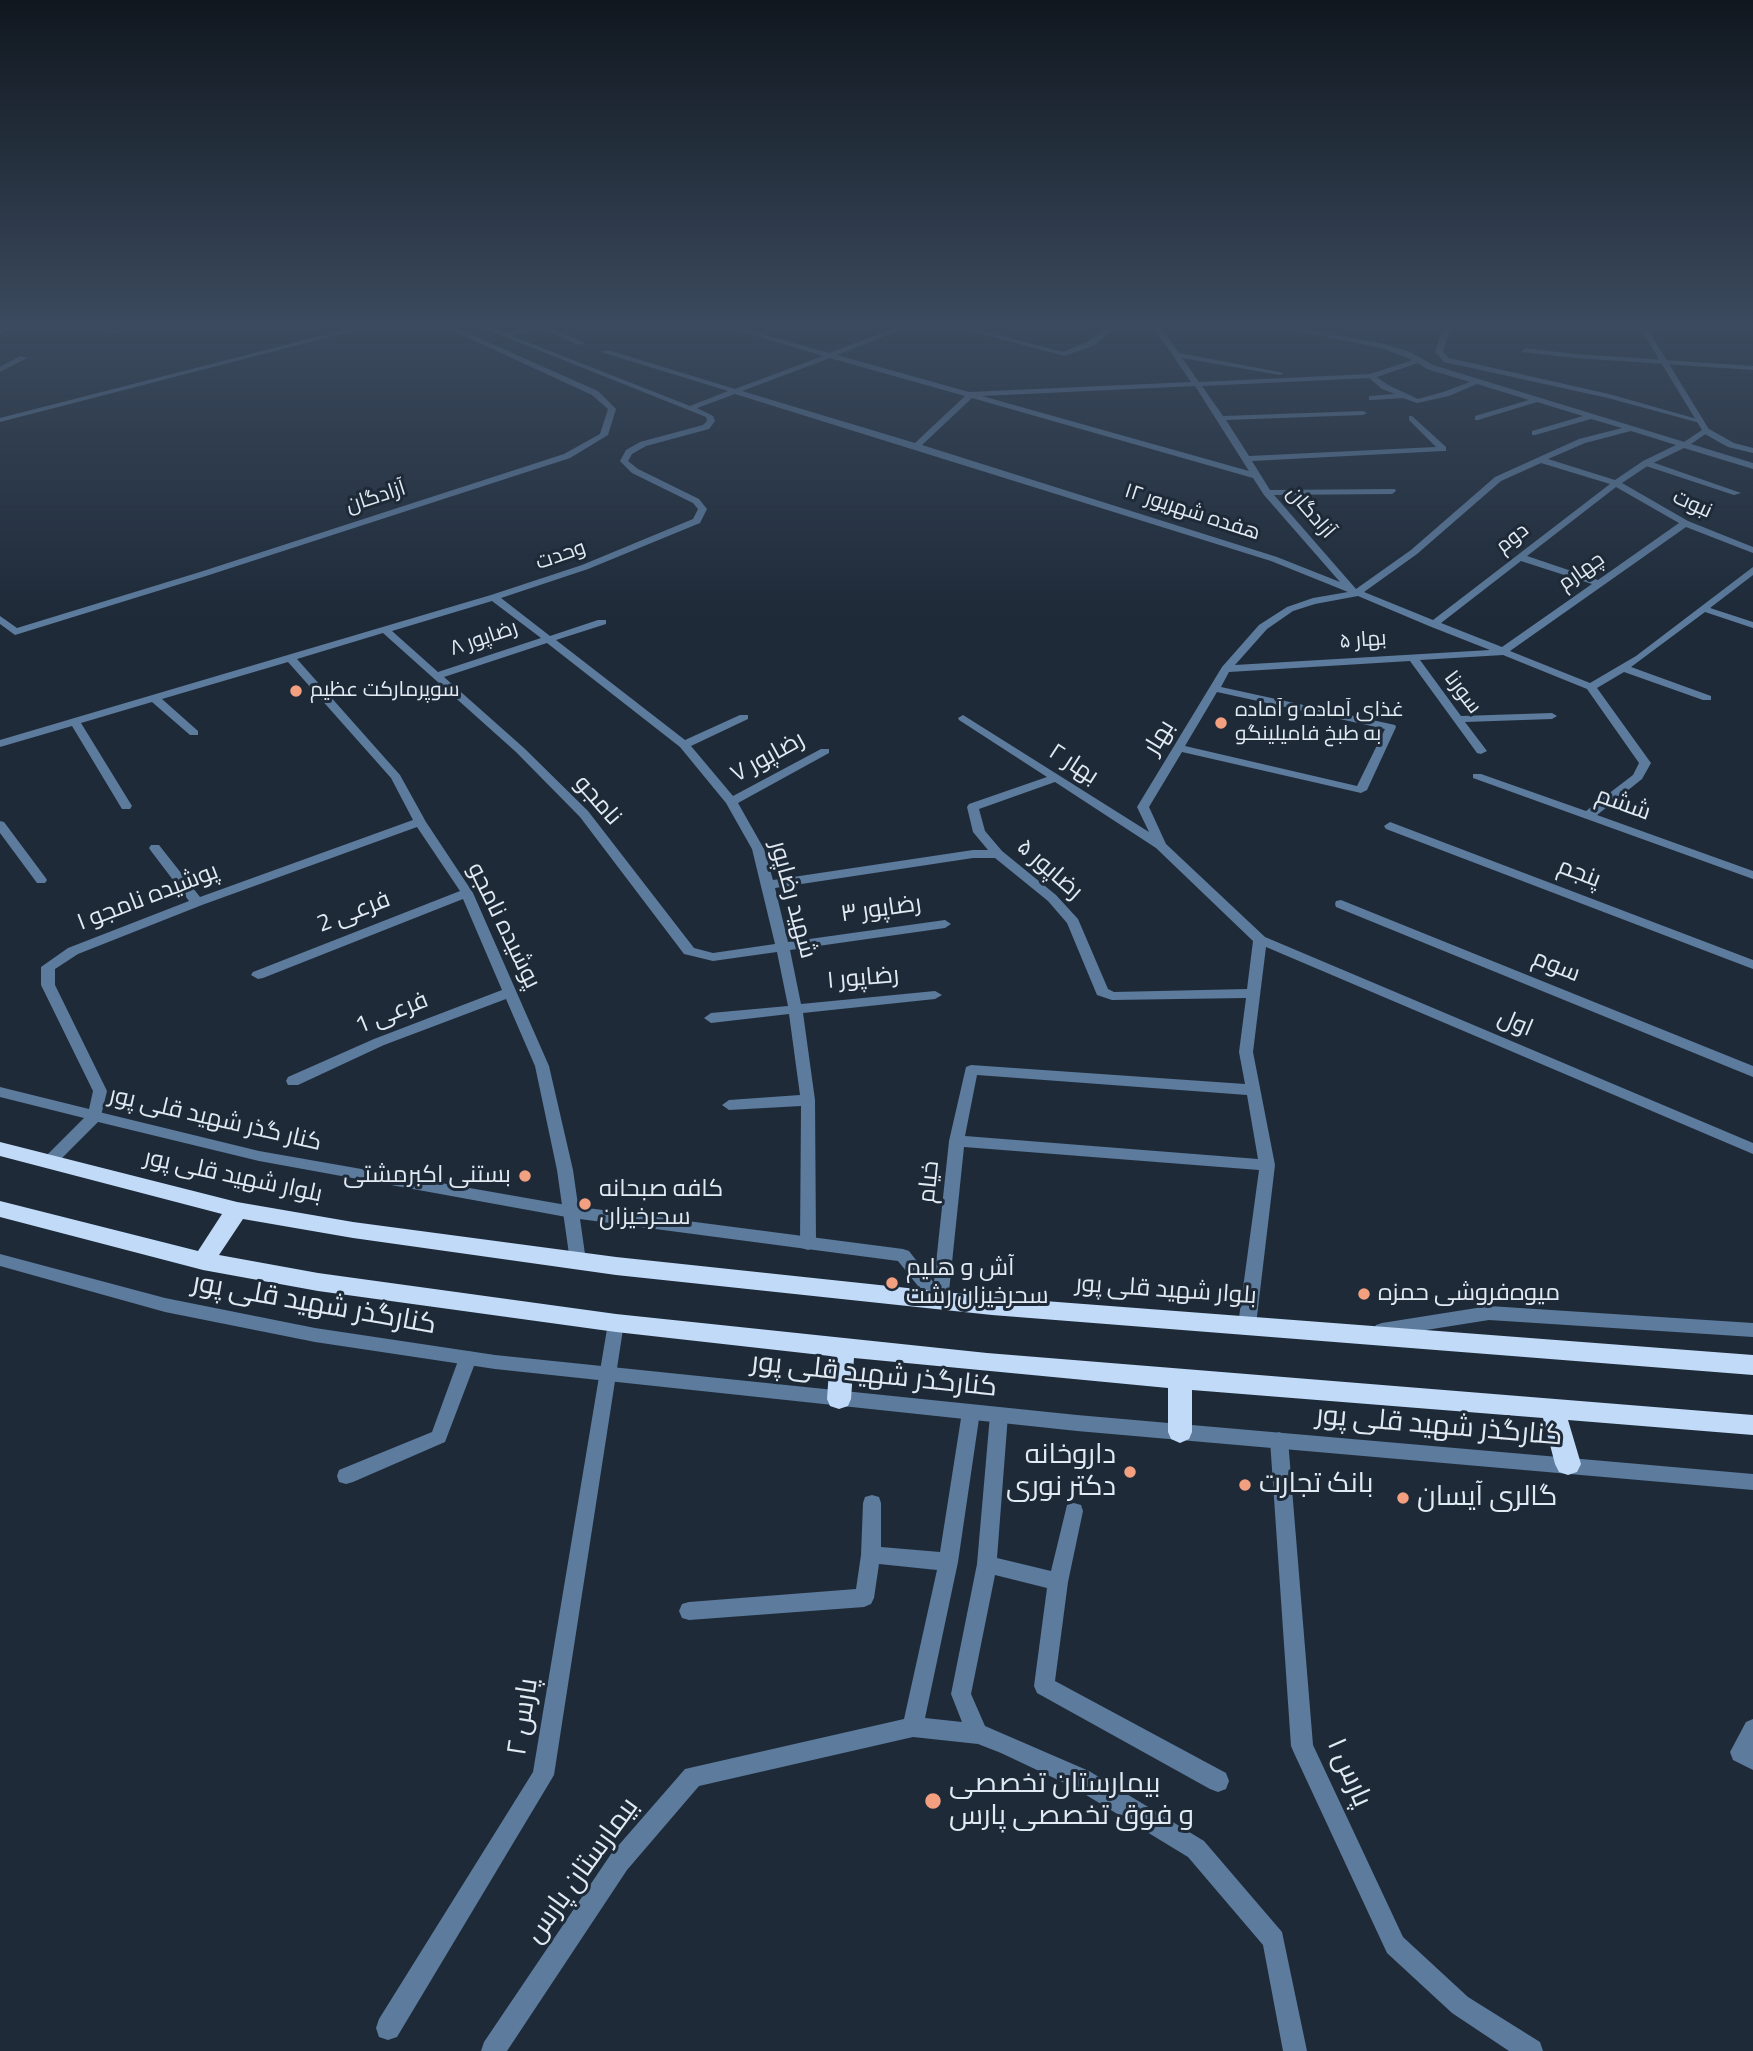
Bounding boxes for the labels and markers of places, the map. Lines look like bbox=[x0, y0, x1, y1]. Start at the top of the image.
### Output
place label: سوپرمارکت عظیم bbox=[310, 678, 460, 704]
marker: سوپرمارکت عظیم bbox=[288, 683, 304, 699]
place label: غذای آماده و آماده به طبخ فامیلینگو bbox=[1235, 698, 1404, 748]
marker: غذای آماده و آماده به طبخ فامیلینگو bbox=[1213, 715, 1229, 731]
place label: بستنی اکبرمشتی bbox=[343, 1162, 511, 1190]
marker: بستنی اکبرمشتی bbox=[517, 1168, 533, 1184]
place label: کافه صبحانه سحرخیزان bbox=[599, 1176, 723, 1232]
marker: کافه صبحانه سحرخیزان bbox=[577, 1196, 593, 1212]
place label: آش و هلیم سحرخیزان رشت bbox=[906, 1255, 1049, 1311]
marker: آش و هلیم سحرخیزان رشت bbox=[884, 1275, 900, 1291]
place label: میوه‌فروشی حمزه bbox=[1378, 1280, 1560, 1308]
marker: میوه‌فروشی حمزه bbox=[1356, 1286, 1372, 1302]
place label: داروخانه دکتر نوری bbox=[1006, 1439, 1116, 1505]
marker: داروخانه دکتر نوری bbox=[1122, 1464, 1138, 1480]
place label: بانک تجارت bbox=[1259, 1468, 1373, 1502]
marker: بانک تجارت bbox=[1237, 1477, 1253, 1493]
place label: گالری آیسان bbox=[1417, 1481, 1558, 1515]
marker: گالری آیسان bbox=[1395, 1490, 1411, 1506]
place label: بیمارستان تخصصی و فوق تخصصی پارس bbox=[949, 1768, 1194, 1834]
marker: بیمارستان تخصصی و فوق تخصصی پارس bbox=[923, 1791, 943, 1811]

